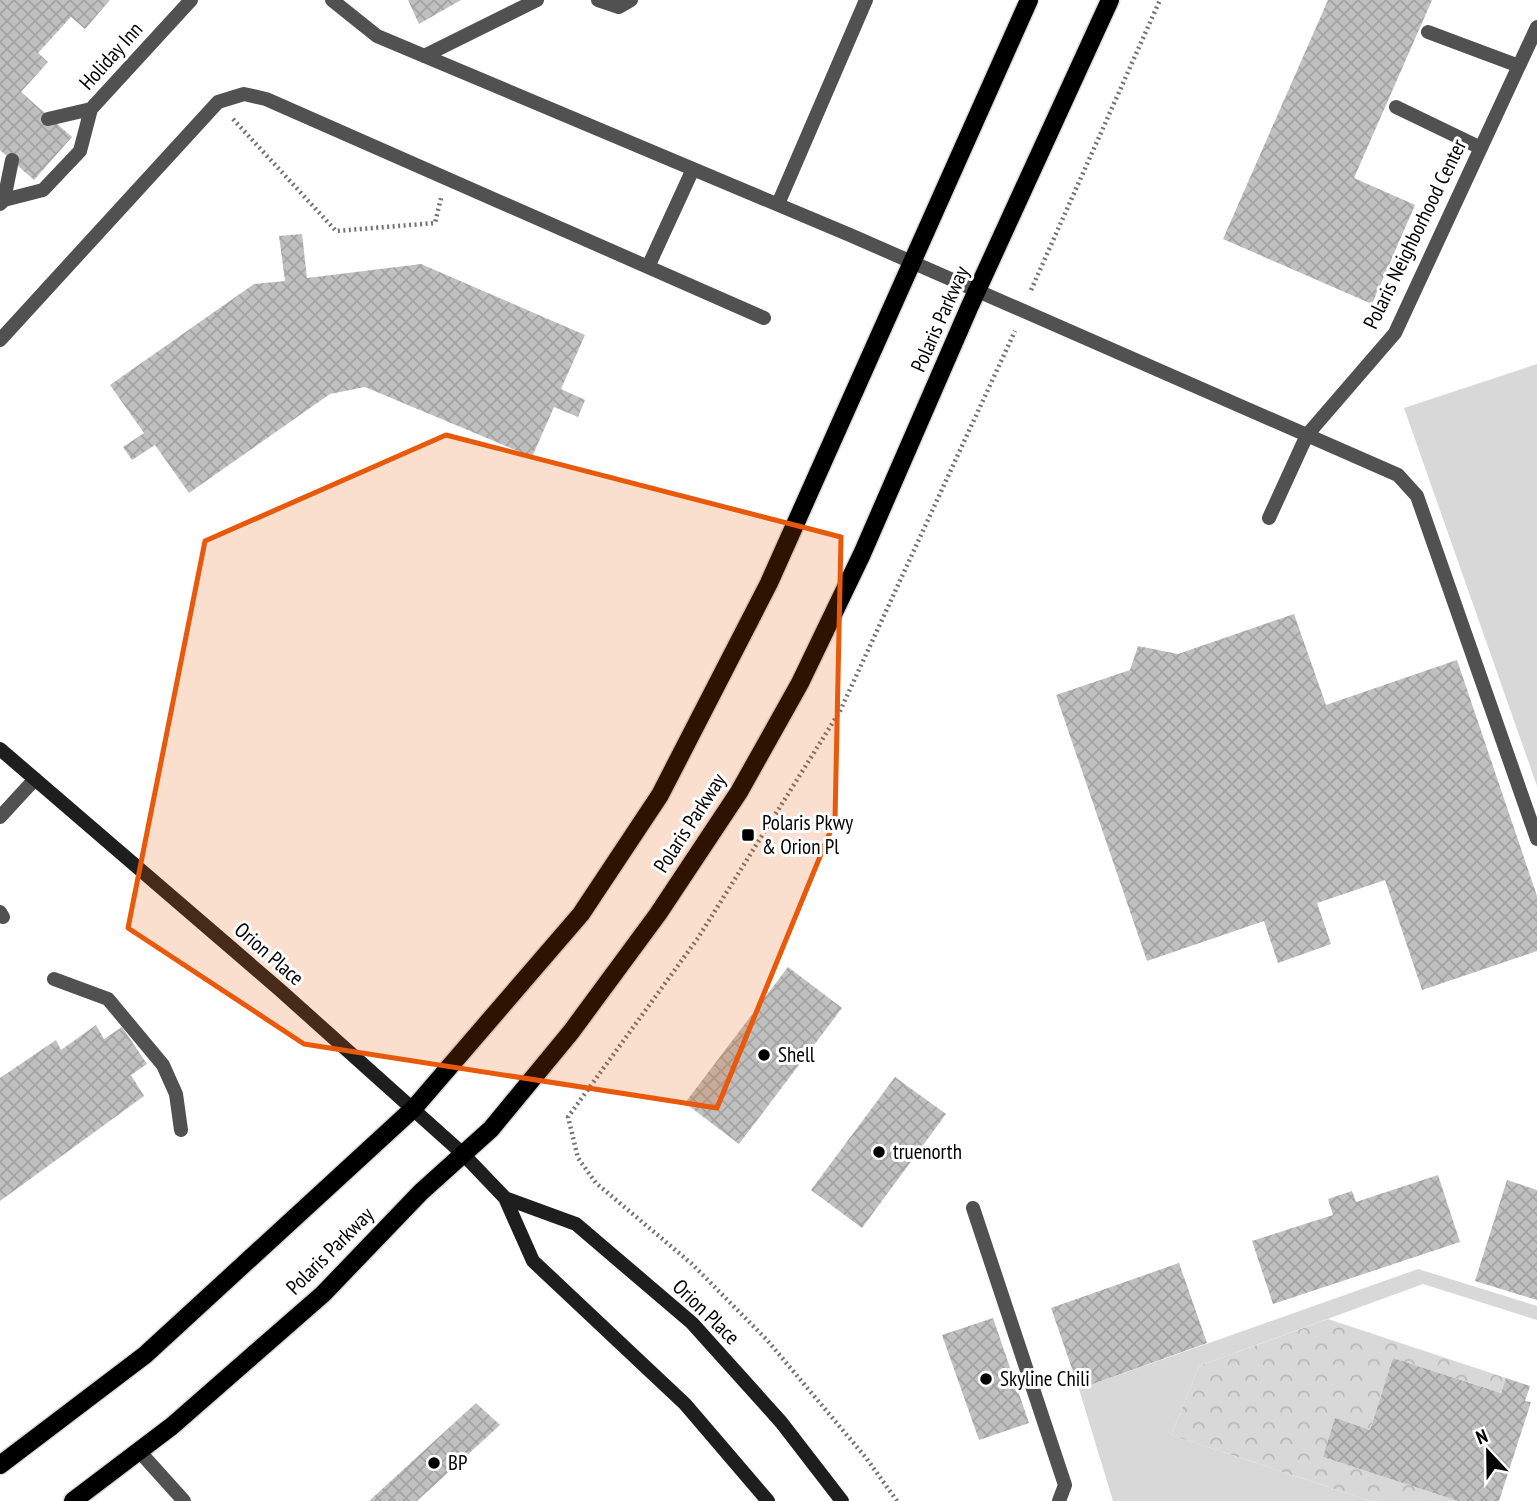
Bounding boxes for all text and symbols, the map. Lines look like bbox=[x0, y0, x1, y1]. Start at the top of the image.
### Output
street label: Holiday Inn bbox=[73, 16, 148, 95]
street label: Polaris Neighborhood Center bbox=[1357, 134, 1472, 333]
street label: Polaris Parkway bbox=[904, 262, 975, 376]
street label: Polaris Parkway bbox=[647, 768, 732, 877]
place label: Polaris Pkwy & Orion Pl bbox=[762, 809, 853, 860]
marker: Polaris Pkwy & Orion Pl bbox=[740, 827, 756, 843]
street label: Orion Place bbox=[229, 916, 310, 991]
place label: Shell bbox=[778, 1041, 815, 1068]
marker: Shell bbox=[756, 1047, 772, 1063]
place label: truenorth bbox=[893, 1138, 962, 1165]
marker: truenorth bbox=[871, 1144, 887, 1160]
street label: Polaris Parkway bbox=[280, 1201, 379, 1300]
street label: Orion Place bbox=[667, 1273, 746, 1350]
place label: Skyline Chili bbox=[1000, 1365, 1090, 1392]
marker: Skyline Chili bbox=[978, 1371, 994, 1387]
north arrow bbox=[1453, 1417, 1523, 1487]
text: N bbox=[1472, 1423, 1491, 1449]
place label: BP bbox=[448, 1449, 467, 1476]
marker: BP bbox=[426, 1455, 442, 1471]

